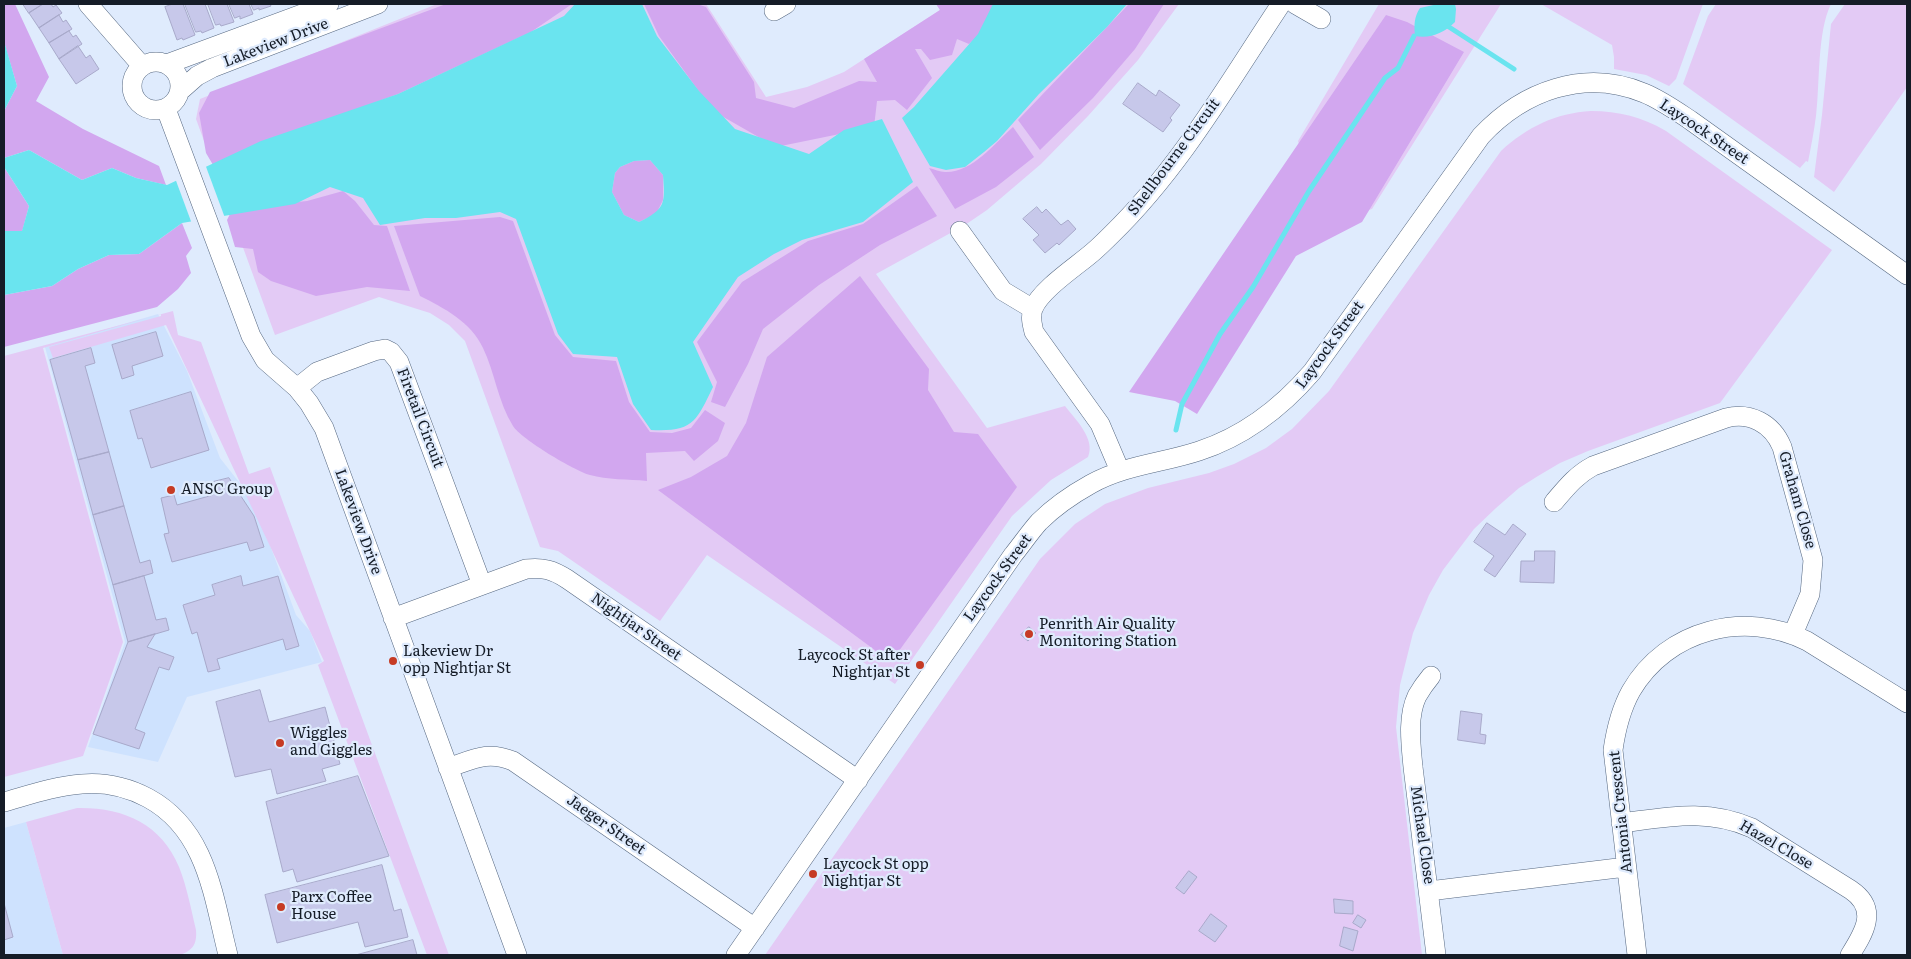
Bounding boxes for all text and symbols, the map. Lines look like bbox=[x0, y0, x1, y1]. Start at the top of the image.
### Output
street label: Lakeview Drive bbox=[221, 15, 331, 71]
street label: Shellbourne Circuit bbox=[1124, 95, 1224, 219]
street label: Laycock Street bbox=[1656, 96, 1752, 168]
street label: Laycock Street bbox=[1292, 298, 1368, 392]
street label: Firetail Circuit bbox=[393, 365, 447, 471]
street label: Graham Close bbox=[1775, 449, 1819, 551]
street label: Lakeview Drive bbox=[331, 467, 385, 577]
place label: ANSC Group bbox=[181, 481, 273, 499]
marker: ANSC Group bbox=[165, 484, 177, 496]
street label: Laycock Street bbox=[960, 531, 1036, 625]
street label: Nightjar Street bbox=[587, 589, 685, 665]
place label: Penrith Air Quality Monitoring Station bbox=[1039, 616, 1177, 651]
marker: Penrith Air Quality Monitoring Station bbox=[1023, 628, 1035, 640]
place label: Lakeview Dr opp Nightjar St bbox=[403, 643, 511, 678]
place label: Laycock St after Nightjar St bbox=[797, 647, 910, 682]
marker: Lakeview Dr opp Nightjar St bbox=[387, 655, 399, 667]
marker: Laycock St after Nightjar St bbox=[914, 659, 926, 671]
place label: Wiggles and Giggles bbox=[290, 725, 372, 760]
marker: Wiggles and Giggles bbox=[274, 737, 286, 749]
street label: Antonia Crescent bbox=[1606, 750, 1636, 874]
street label: Michael Close bbox=[1406, 785, 1438, 885]
street label: Jaeger Street bbox=[563, 791, 649, 859]
street label: Hazel Close bbox=[1736, 817, 1816, 873]
place label: Laycock St opp Nightjar St bbox=[823, 856, 929, 891]
marker: Laycock St opp Nightjar St bbox=[807, 868, 819, 880]
place label: Parx Coffee House bbox=[291, 889, 372, 924]
marker: Parx Coffee House bbox=[275, 901, 287, 913]

